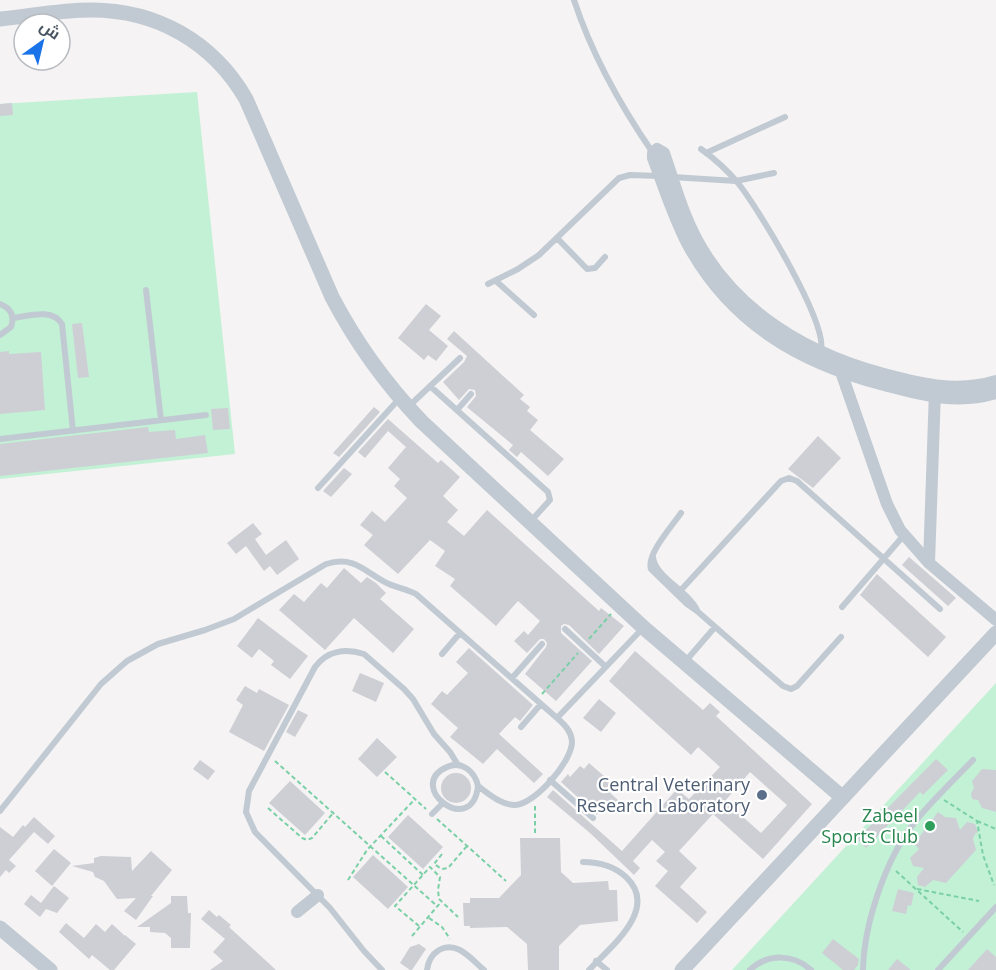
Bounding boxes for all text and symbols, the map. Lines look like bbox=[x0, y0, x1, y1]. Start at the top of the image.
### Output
north arrow bbox=[12, 12, 72, 72]
text: ش bbox=[36, 15, 65, 44]
place label: Central Veterinary Research Laboratory bbox=[576, 772, 751, 817]
marker: Central Veterinary Research Laboratory bbox=[755, 788, 769, 802]
place label: Zabeel Sports Club bbox=[821, 803, 918, 848]
marker: Zabeel Sports Club bbox=[923, 819, 937, 833]

